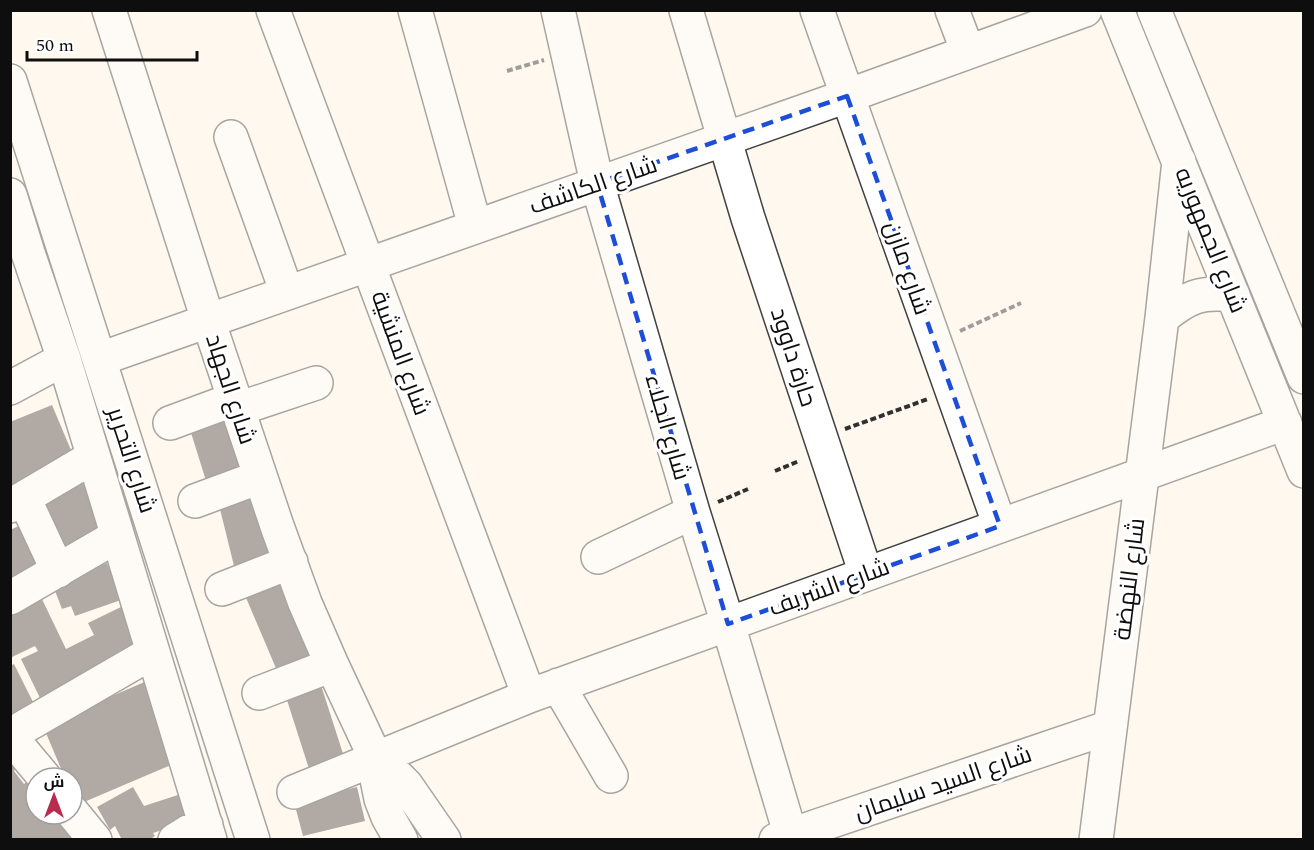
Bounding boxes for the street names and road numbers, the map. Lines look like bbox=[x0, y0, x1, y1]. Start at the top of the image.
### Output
street label: شارع الكاشف bbox=[524, 147, 662, 225]
street label: شارع الجمهوريه bbox=[1164, 162, 1256, 319]
street label: شارع مازن bbox=[874, 216, 940, 320]
street label: شارع المنشية bbox=[361, 286, 439, 421]
street label: حارة داوود bbox=[760, 303, 826, 412]
street label: شارع الجهاد bbox=[195, 329, 265, 449]
street label: شارع الجلاء bbox=[635, 370, 699, 485]
street label: شارع التحرير bbox=[96, 401, 165, 518]
street label: شارع النهضة bbox=[1105, 516, 1155, 642]
street label: شارع الشريف bbox=[764, 549, 895, 627]
street label: شارع السيد سليمان bbox=[850, 737, 1037, 831]

